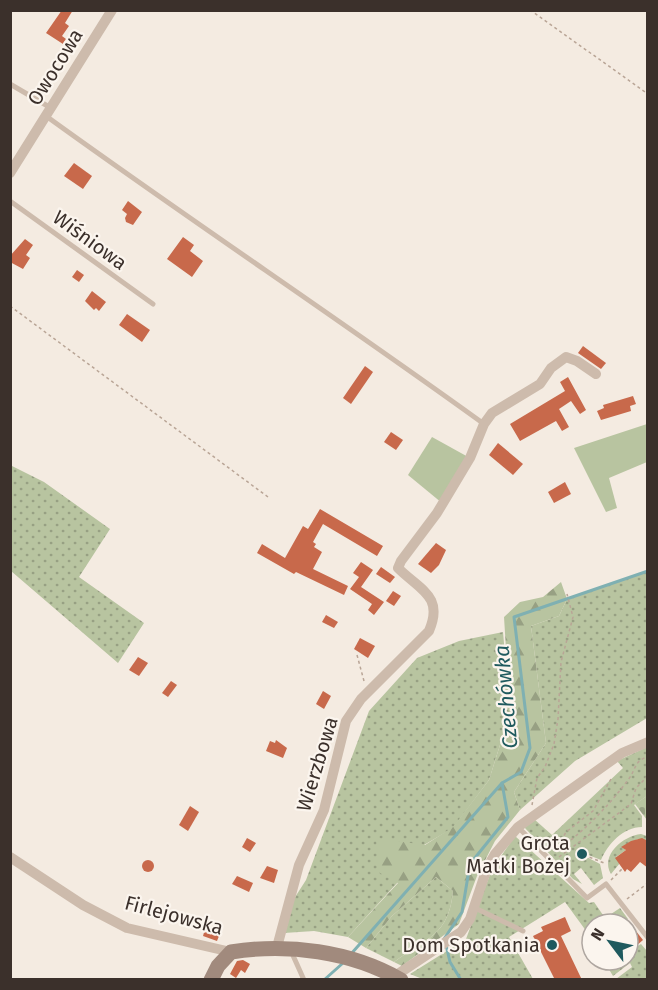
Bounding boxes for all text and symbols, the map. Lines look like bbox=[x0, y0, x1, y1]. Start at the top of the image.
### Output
street label: Owocowa bbox=[22, 24, 88, 110]
street label: Wiśniowa bbox=[48, 205, 132, 275]
water label: Czechówka bbox=[489, 644, 523, 750]
street label: Wierzbowa bbox=[291, 714, 343, 814]
place label: Grota Matki Bożej bbox=[466, 831, 570, 878]
marker: Grota Matki Bożej bbox=[575, 847, 589, 861]
street label: Firlejowska bbox=[122, 890, 226, 940]
north arrow bbox=[580, 912, 640, 972]
text: N bbox=[587, 925, 609, 944]
place label: Dom Spotkania bbox=[402, 933, 540, 957]
marker: Dom Spotkania bbox=[545, 938, 559, 952]

